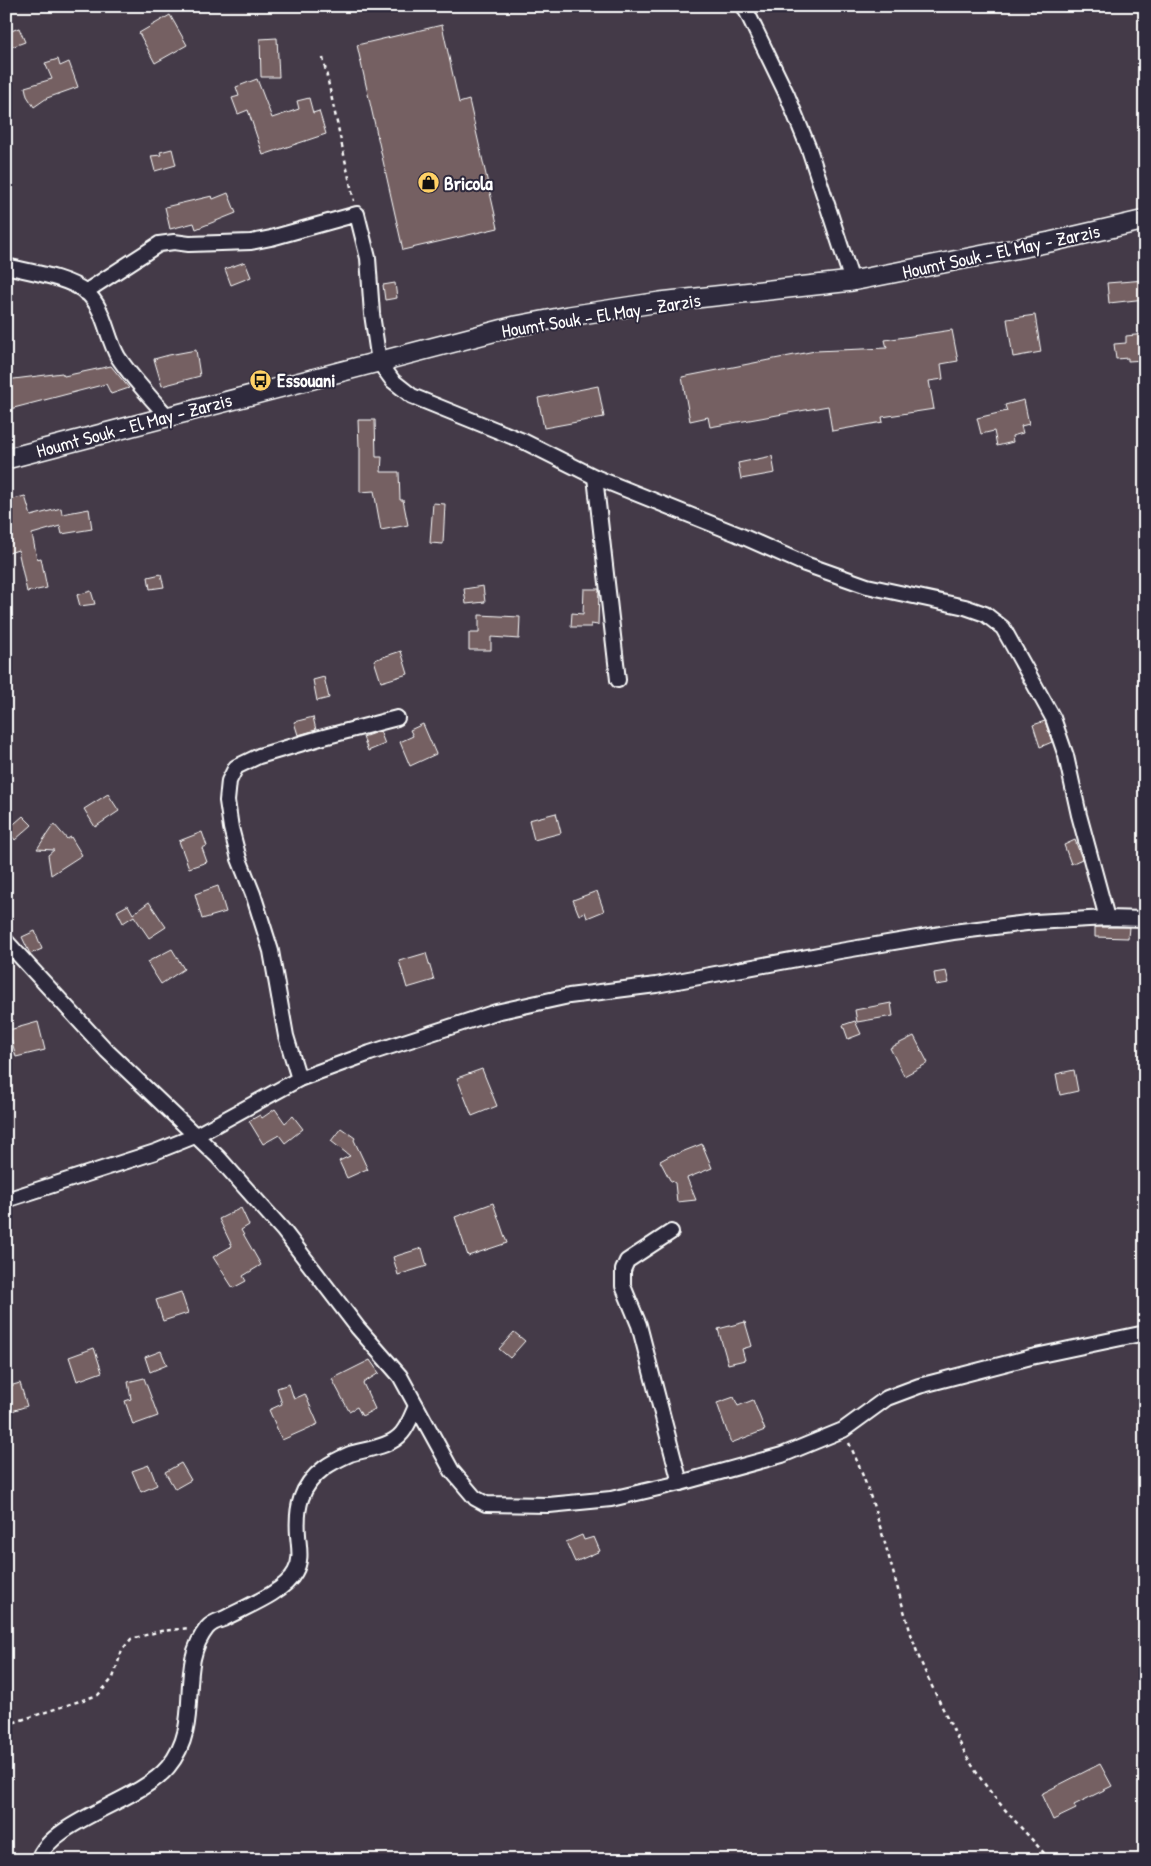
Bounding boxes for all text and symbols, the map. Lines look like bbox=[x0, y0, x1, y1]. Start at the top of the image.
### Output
place label: Bricola bbox=[444, 170, 493, 196]
shop icon: Bricola bbox=[416, 171, 440, 195]
street label: Houmt Souk - El May - Zarzis bbox=[900, 217, 1102, 285]
street label: Houmt Souk - El May - Zarzis bbox=[500, 286, 702, 344]
place label: Essouani bbox=[277, 367, 336, 393]
bus stop icon: Essouani bbox=[249, 368, 273, 392]
street label: Houmt Souk - El May - Zarzis bbox=[33, 386, 235, 464]

